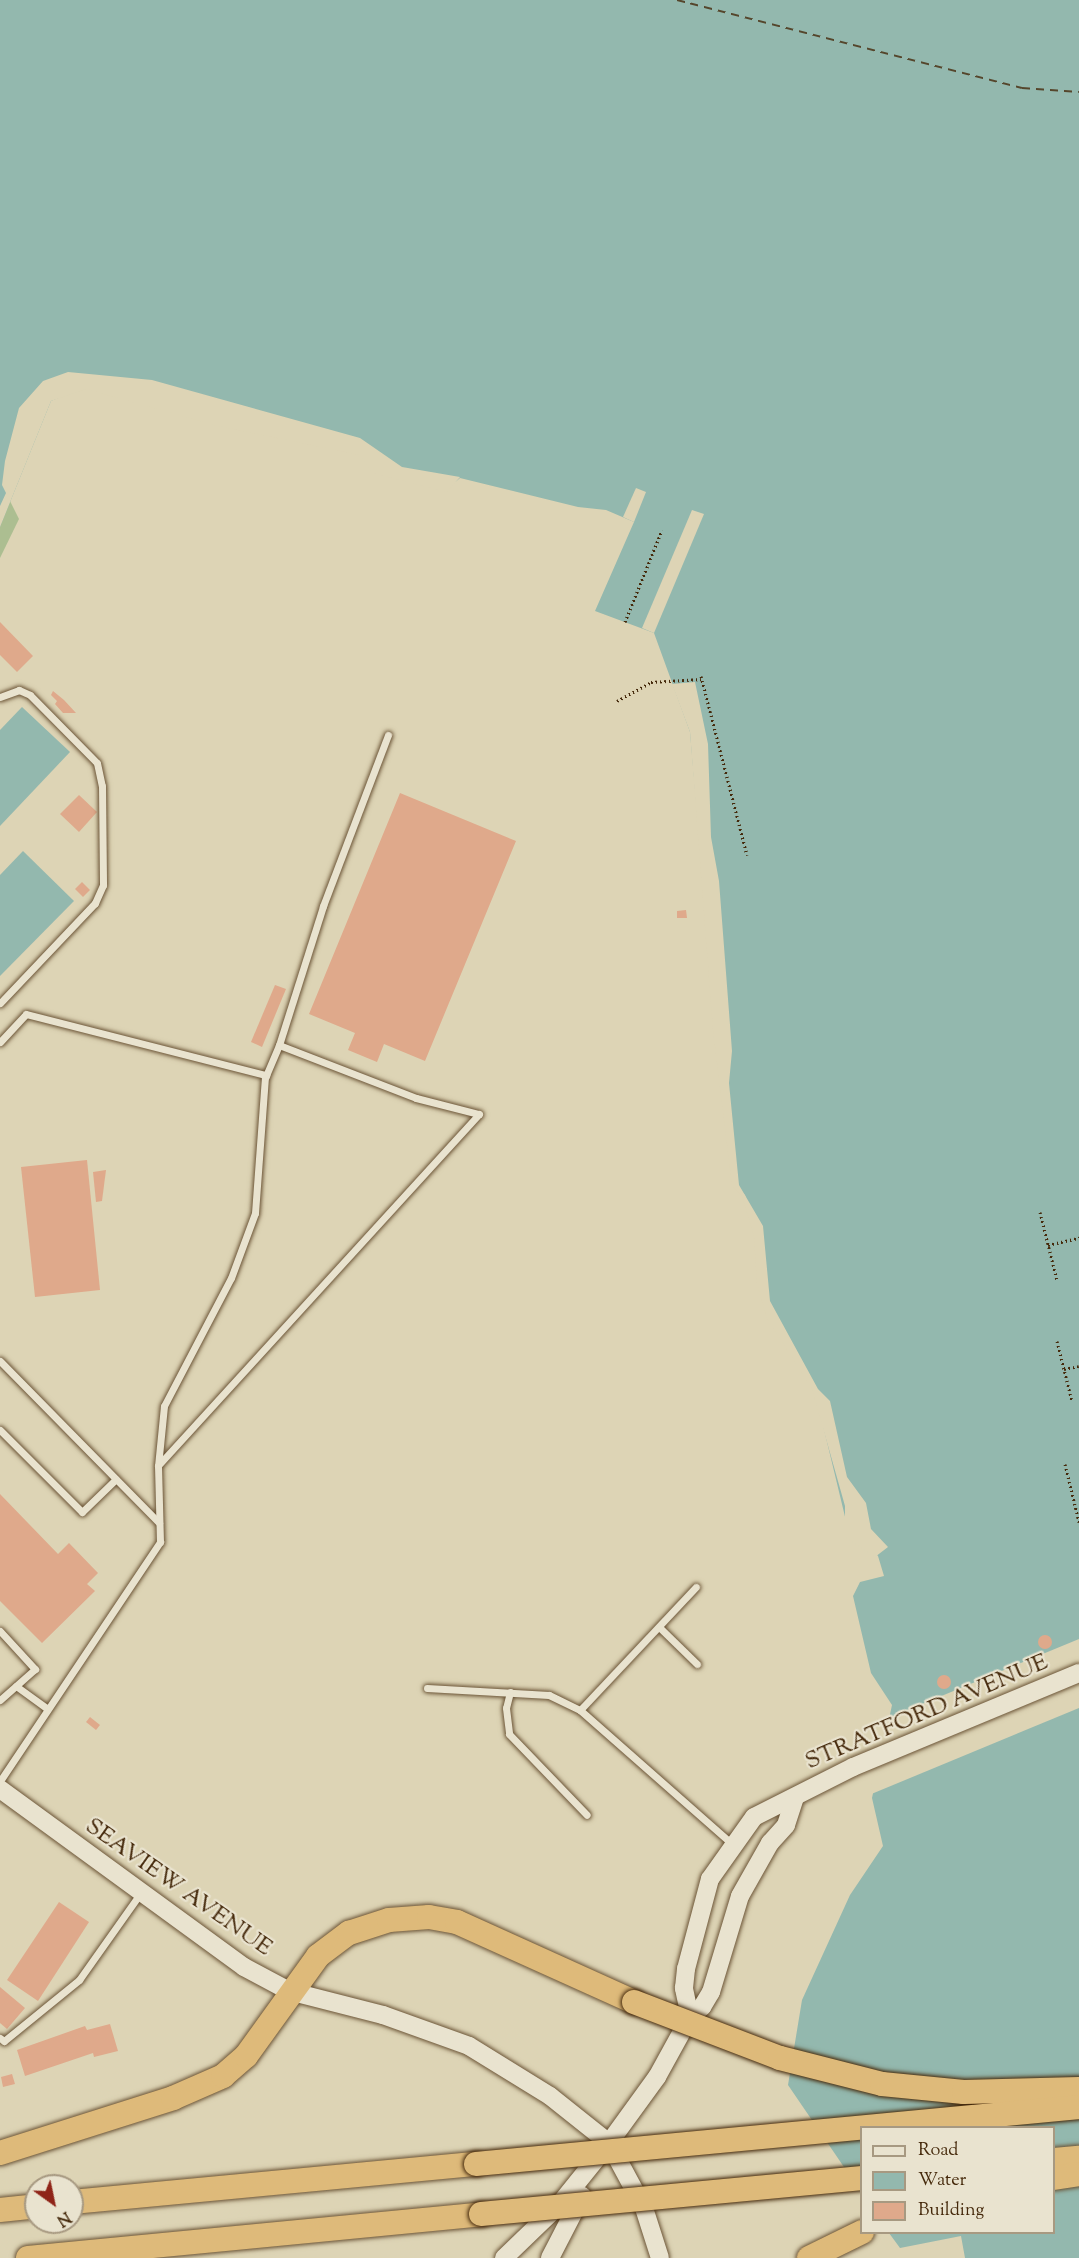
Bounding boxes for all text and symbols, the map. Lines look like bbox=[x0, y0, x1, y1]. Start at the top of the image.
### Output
street label: STRATFORD AVENUE bbox=[801, 1649, 1053, 1777]
street label: SEAVIEW AVENUE bbox=[79, 1813, 277, 1963]
legend bbox=[860, 2126, 1055, 2234]
text: Road bbox=[918, 2138, 958, 2164]
text: Water bbox=[918, 2168, 966, 2194]
north arrow bbox=[24, 2174, 84, 2234]
text: Building bbox=[918, 2198, 984, 2224]
text: N bbox=[51, 2205, 75, 2231]

